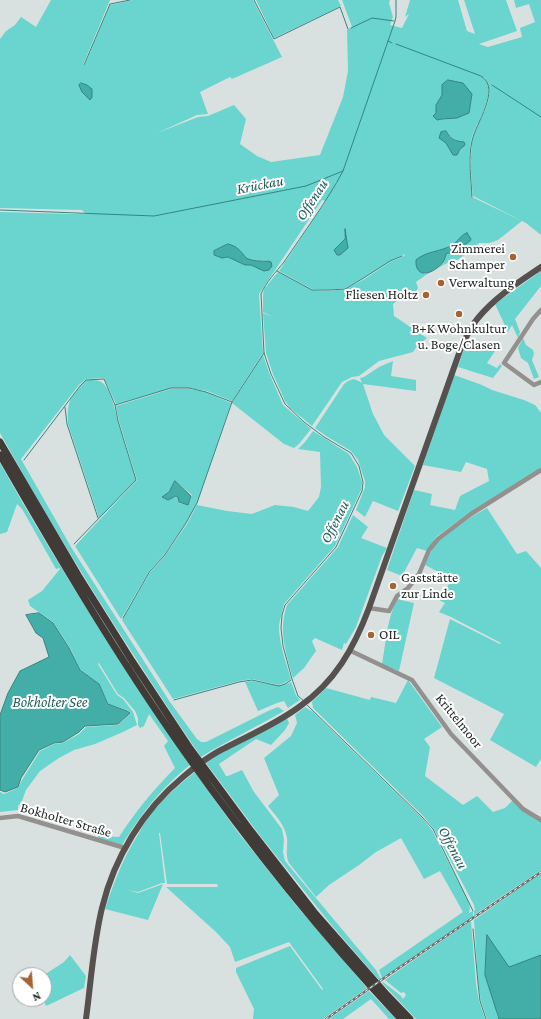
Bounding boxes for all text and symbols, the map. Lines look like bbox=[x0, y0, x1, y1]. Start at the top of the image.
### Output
water label: Krückau bbox=[235, 172, 285, 198]
water label: Offenau bbox=[292, 176, 332, 224]
place label: Zimmerei Schamper bbox=[449, 241, 505, 274]
marker: Zimmerei Schamper bbox=[508, 252, 518, 262]
place label: Verwaltung bbox=[449, 275, 514, 291]
marker: Verwaltung bbox=[436, 278, 446, 288]
place label: Fliesen Holtz bbox=[345, 287, 418, 303]
marker: Fliesen Holtz bbox=[421, 290, 431, 300]
marker: B+K Wohnkultur u. Boge/Clasen bbox=[454, 309, 464, 319]
place label: B+K Wohnkultur u. Boge/Clasen bbox=[412, 321, 506, 354]
water label: Offenau bbox=[317, 498, 353, 546]
place label: Gaststätte zur Linde bbox=[401, 570, 458, 602]
marker: Gaststätte zur Linde bbox=[388, 581, 398, 591]
place label: OIL bbox=[379, 627, 400, 643]
marker: OIL bbox=[366, 630, 376, 640]
street label: Krittelmoor bbox=[432, 690, 486, 752]
water label: Bokholter See bbox=[13, 693, 87, 711]
street label: Bokholter Straße bbox=[18, 799, 114, 841]
water label: Offenau bbox=[434, 824, 472, 872]
north arrow bbox=[12, 967, 52, 1007]
text: N bbox=[31, 990, 43, 1004]

